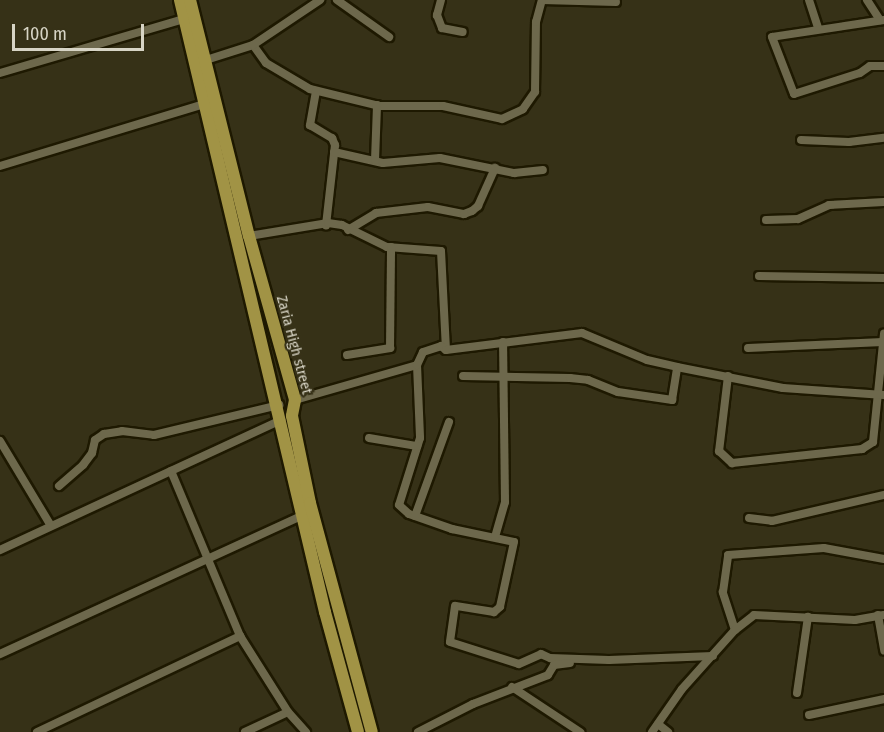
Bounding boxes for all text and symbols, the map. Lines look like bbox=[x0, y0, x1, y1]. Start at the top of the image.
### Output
scale bar bbox=[15, 12, 147, 50]
text: 100 m bbox=[23, 23, 67, 45]
street label: Zaria High street bbox=[272, 294, 316, 396]

